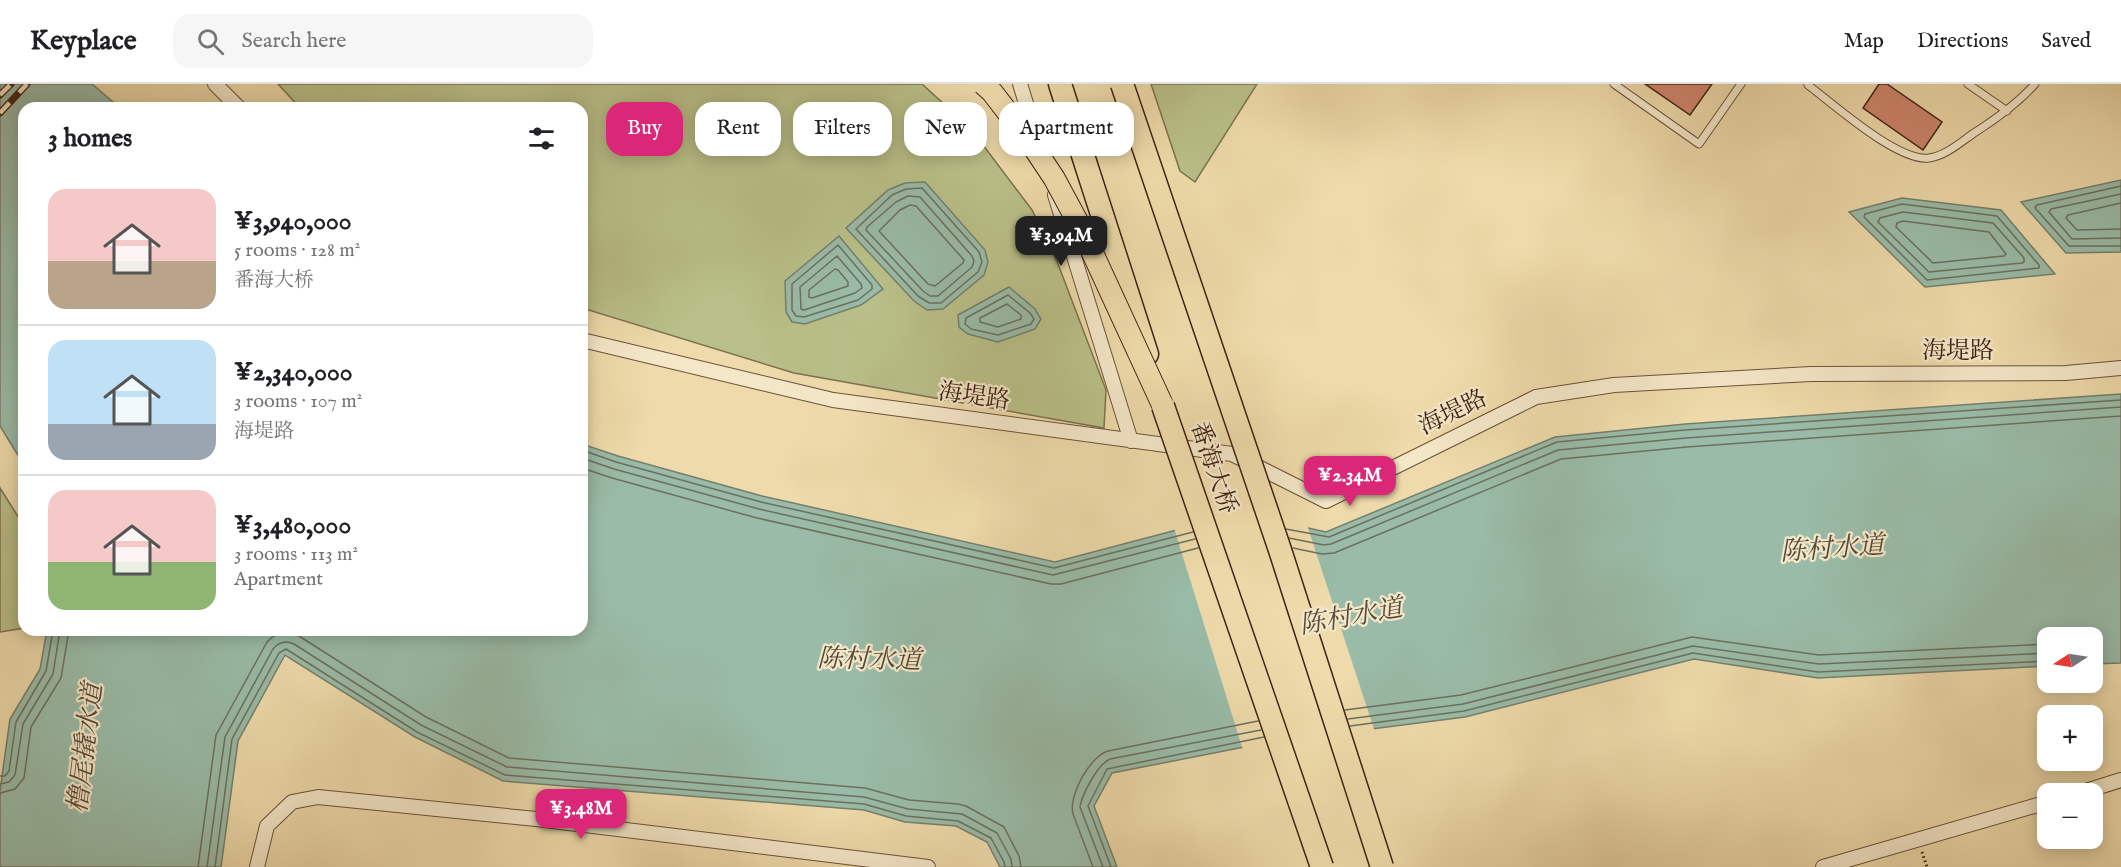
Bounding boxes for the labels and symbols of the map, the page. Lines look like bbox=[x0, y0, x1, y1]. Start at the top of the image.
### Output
pin: ¥3.94M bbox=[1012, 216, 1110, 267]
street label: 海堤路 bbox=[1922, 336, 1994, 367]
street label: 海堤路 bbox=[936, 377, 1012, 417]
street label: 海堤路 bbox=[1414, 383, 1492, 443]
street label: 番海大桥 bbox=[1183, 418, 1243, 518]
pin: ¥2.34M bbox=[1301, 456, 1399, 507]
water label: 陈村水道 bbox=[1779, 529, 1889, 569]
water label: 陈村水道 bbox=[1297, 591, 1409, 642]
north arrow bbox=[2037, 627, 2103, 693]
water label: 陈村水道 bbox=[817, 643, 925, 677]
water label: 橹尾撬水道 bbox=[62, 678, 111, 815]
pin: ¥3.48M bbox=[532, 789, 630, 840]

